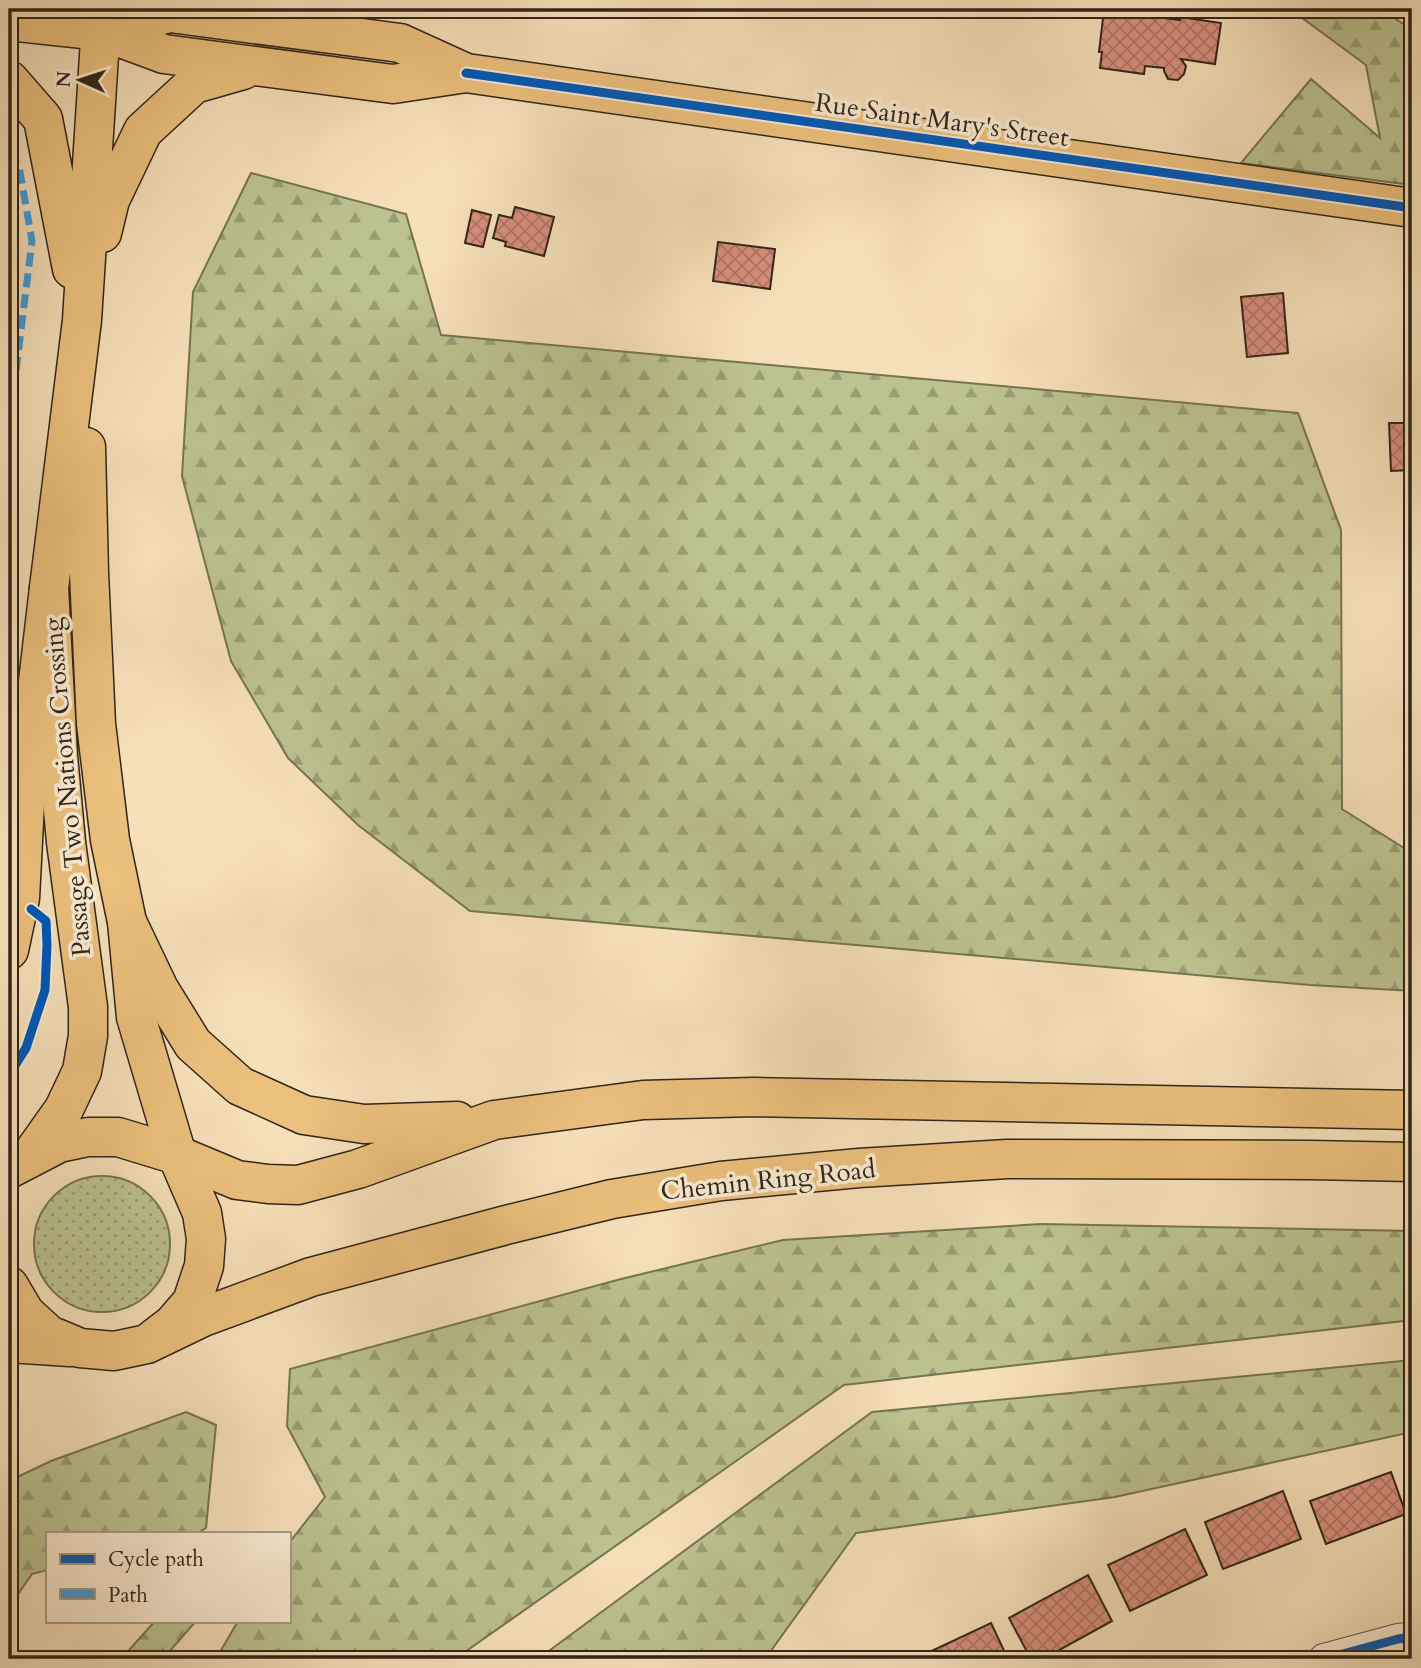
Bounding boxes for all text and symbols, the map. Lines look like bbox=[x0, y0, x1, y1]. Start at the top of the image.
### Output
north arrow bbox=[46, 46, 116, 116]
text: N bbox=[51, 70, 77, 88]
street label: Rue Saint Mary's Street bbox=[813, 85, 1071, 155]
street label: Passage Two Nations Crossing bbox=[35, 615, 99, 958]
street label: Chemin Ring Road bbox=[659, 1151, 877, 1209]
legend bbox=[46, 1532, 290, 1622]
text: Cycle path bbox=[108, 1545, 204, 1574]
text: Path bbox=[108, 1581, 148, 1610]

